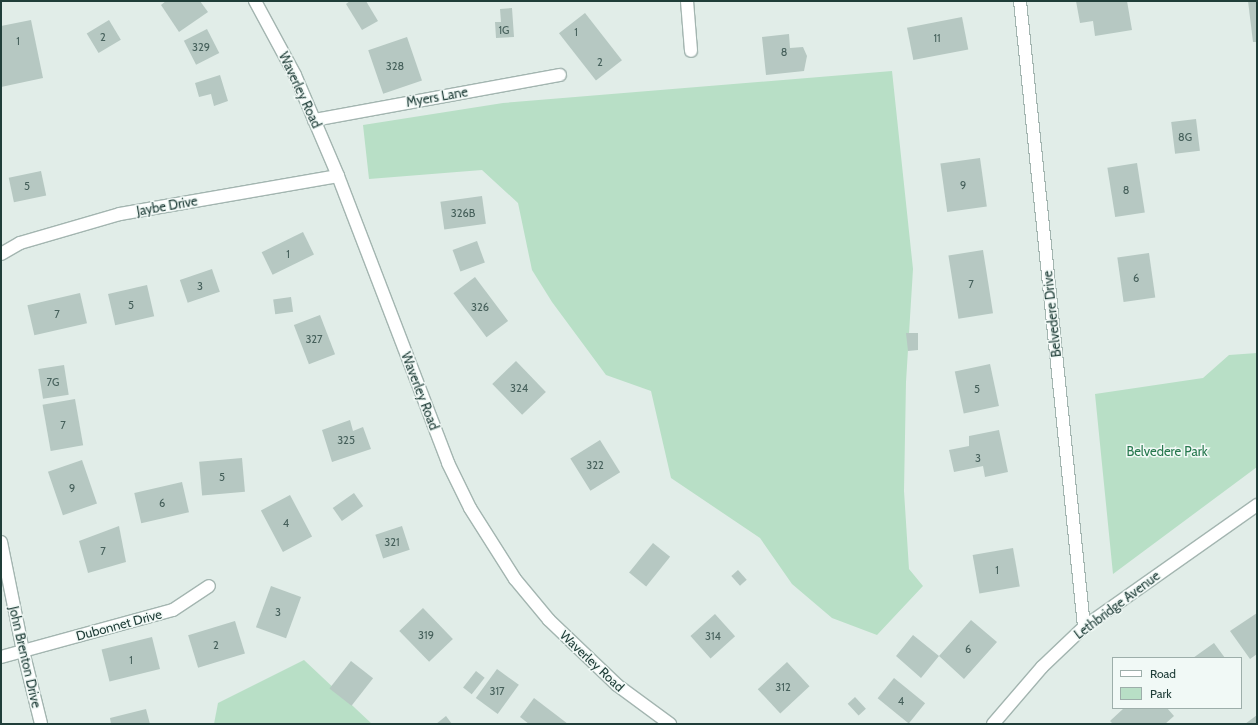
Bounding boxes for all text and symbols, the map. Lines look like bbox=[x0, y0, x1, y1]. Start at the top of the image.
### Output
house number: 1G bbox=[499, 23, 509, 37]
house number: 1 bbox=[574, 25, 578, 39]
house number: 2 bbox=[100, 30, 106, 44]
house number: 11 bbox=[933, 31, 941, 45]
house number: 1 bbox=[16, 34, 20, 48]
house number: 329 bbox=[192, 40, 210, 54]
house number: 8 bbox=[781, 45, 787, 59]
street label: Waverley Road bbox=[276, 49, 324, 131]
house number: 2 bbox=[597, 55, 603, 69]
house number: 328 bbox=[386, 59, 404, 73]
street label: Myers Lane bbox=[405, 84, 469, 110]
house number: 8G bbox=[1178, 130, 1192, 144]
house number: 9 bbox=[960, 178, 966, 192]
house number: 5 bbox=[24, 179, 30, 193]
house number: 8 bbox=[1123, 183, 1129, 197]
street label: Jaybe Drive bbox=[135, 193, 199, 219]
house number: 326B bbox=[451, 206, 475, 220]
house number: 1 bbox=[286, 247, 290, 261]
street label: Belvedere Drive bbox=[1040, 270, 1064, 358]
house number: 6 bbox=[1133, 271, 1139, 285]
house number: 7 bbox=[968, 277, 974, 291]
house number: 3 bbox=[197, 279, 203, 293]
house number: 5 bbox=[128, 298, 134, 312]
house number: 326 bbox=[471, 300, 489, 314]
house number: 7 bbox=[54, 307, 60, 321]
house number: 327 bbox=[305, 332, 323, 346]
street label: Waverley Road bbox=[398, 350, 442, 432]
house number: 7G bbox=[47, 375, 59, 389]
house number: 324 bbox=[510, 381, 528, 395]
house number: 5 bbox=[974, 382, 980, 396]
house number: 7 bbox=[60, 418, 66, 432]
house number: 325 bbox=[337, 433, 355, 447]
park label: Belvedere Park bbox=[1126, 443, 1208, 459]
house number: 3 bbox=[975, 451, 981, 465]
house number: 322 bbox=[586, 458, 604, 472]
house number: 5 bbox=[219, 470, 225, 484]
house number: 9 bbox=[69, 481, 75, 495]
house number: 6 bbox=[159, 496, 165, 510]
house number: 4 bbox=[283, 516, 289, 530]
house number: 321 bbox=[384, 535, 400, 549]
house number: 7 bbox=[100, 544, 106, 558]
house number: 1 bbox=[995, 563, 999, 577]
street label: Lethbridge Avenue bbox=[1071, 568, 1163, 642]
street label: John Brenton Drive bbox=[6, 605, 44, 709]
house number: 3 bbox=[275, 605, 281, 619]
street label: Dubonnet Drive bbox=[74, 606, 164, 644]
street label: Waverley Road bbox=[557, 627, 627, 695]
house number: 319 bbox=[418, 628, 434, 642]
house number: 314 bbox=[705, 629, 721, 643]
house number: 2 bbox=[213, 638, 219, 652]
house number: 6 bbox=[965, 642, 971, 656]
house number: 1 bbox=[129, 653, 133, 667]
legend bbox=[1112, 657, 1242, 709]
text: Road bbox=[1150, 666, 1176, 681]
house number: 312 bbox=[775, 680, 791, 694]
house number: 317 bbox=[489, 684, 505, 698]
text: Park bbox=[1150, 686, 1172, 701]
house number: 4 bbox=[898, 694, 904, 708]

